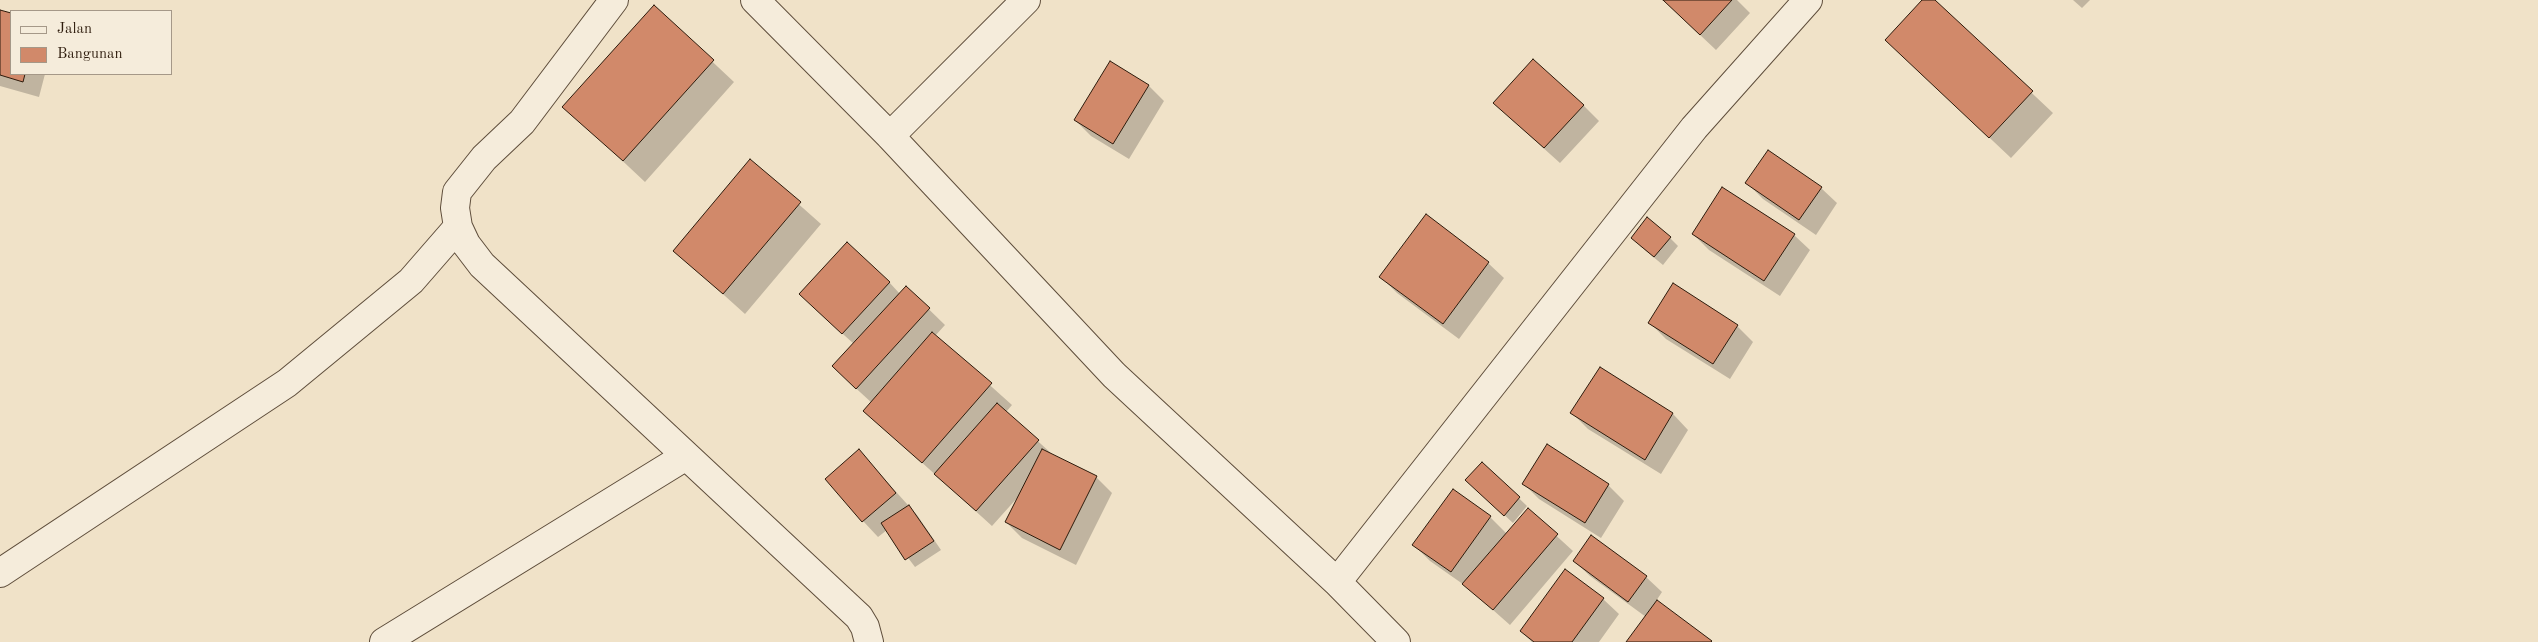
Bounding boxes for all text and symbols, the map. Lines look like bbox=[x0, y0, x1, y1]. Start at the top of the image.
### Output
legend bbox=[10, 10, 172, 75]
text: Jalan bbox=[57, 22, 92, 37]
text: Bangunan bbox=[57, 47, 123, 62]

